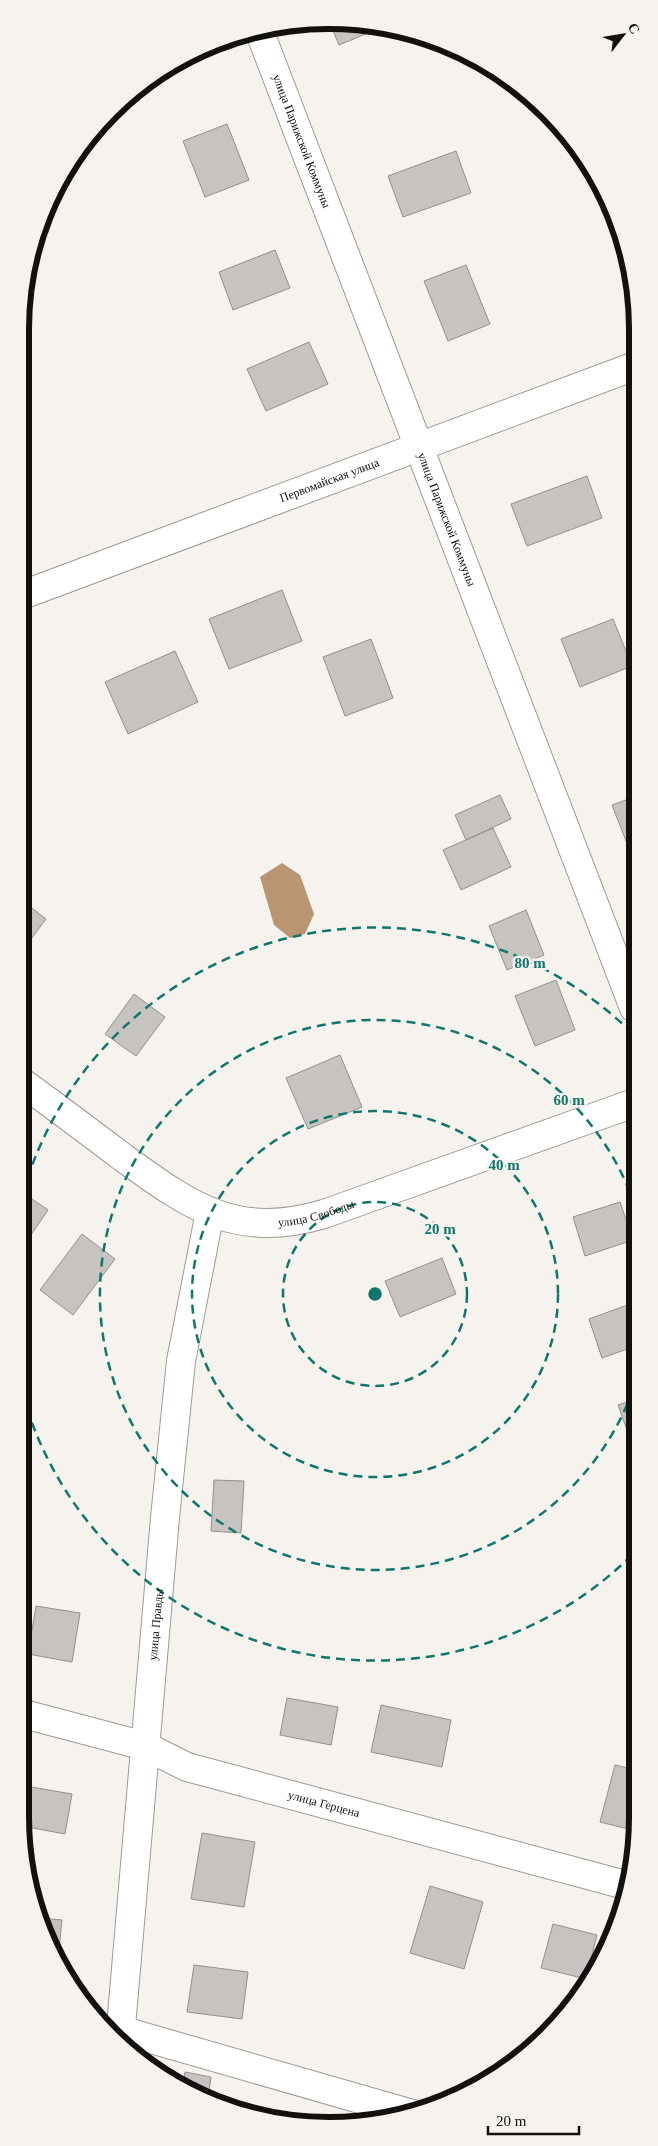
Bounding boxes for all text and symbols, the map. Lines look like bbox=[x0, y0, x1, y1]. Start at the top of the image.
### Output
north arrow bbox=[598, 10, 648, 60]
text: С bbox=[625, 20, 643, 37]
street label: улица Парижской Коммуны bbox=[270, 72, 334, 210]
street label: улица Парижской Коммуны bbox=[415, 450, 479, 588]
street label: Первомайская улица bbox=[278, 455, 382, 505]
text: 80 m bbox=[514, 955, 546, 971]
text: 60 m bbox=[553, 1092, 585, 1108]
text: 40 m bbox=[488, 1157, 520, 1173]
street label: улица Свободы bbox=[277, 1197, 356, 1230]
text: 20 m bbox=[424, 1221, 456, 1237]
centre of rings bbox=[366, 1285, 384, 1303]
street label: улица Правды bbox=[146, 1588, 166, 1661]
street label: улица Герцена bbox=[287, 1788, 362, 1820]
scale bar bbox=[488, 2104, 579, 2136]
text: 20 m bbox=[496, 2113, 527, 2129]

